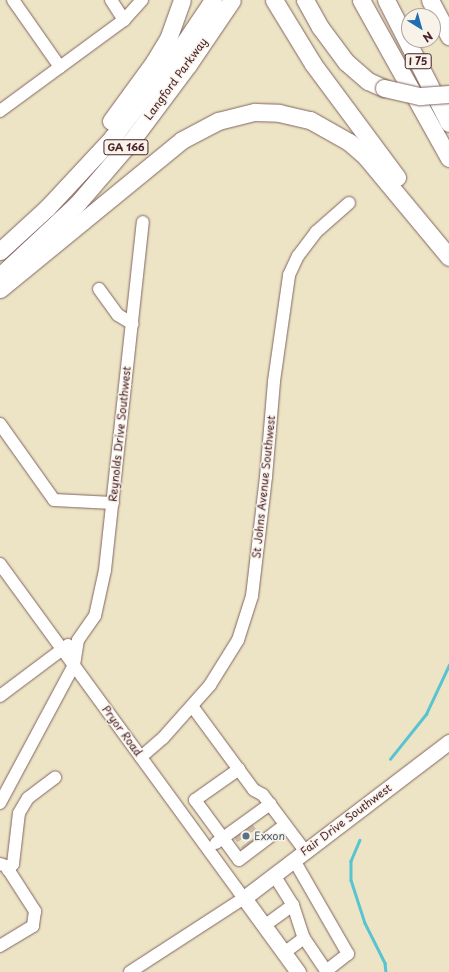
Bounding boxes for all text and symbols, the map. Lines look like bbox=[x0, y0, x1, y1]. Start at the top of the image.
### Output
north arrow bbox=[401, 8, 441, 48]
text: N bbox=[419, 28, 437, 47]
street label: Langford Parkway bbox=[142, 35, 210, 123]
road number: I 75 bbox=[404, 53, 432, 69]
road number: GA 166 bbox=[103, 139, 149, 155]
street label: Reynolds Drive Southwest bbox=[106, 365, 134, 503]
street label: St Johns Avenue Southwest bbox=[250, 415, 278, 559]
street label: Pryor Road bbox=[99, 703, 145, 759]
street label: Fair Drive Southwest bbox=[298, 781, 394, 859]
place label: Exxon bbox=[254, 829, 285, 843]
marker: Exxon bbox=[241, 831, 251, 841]

